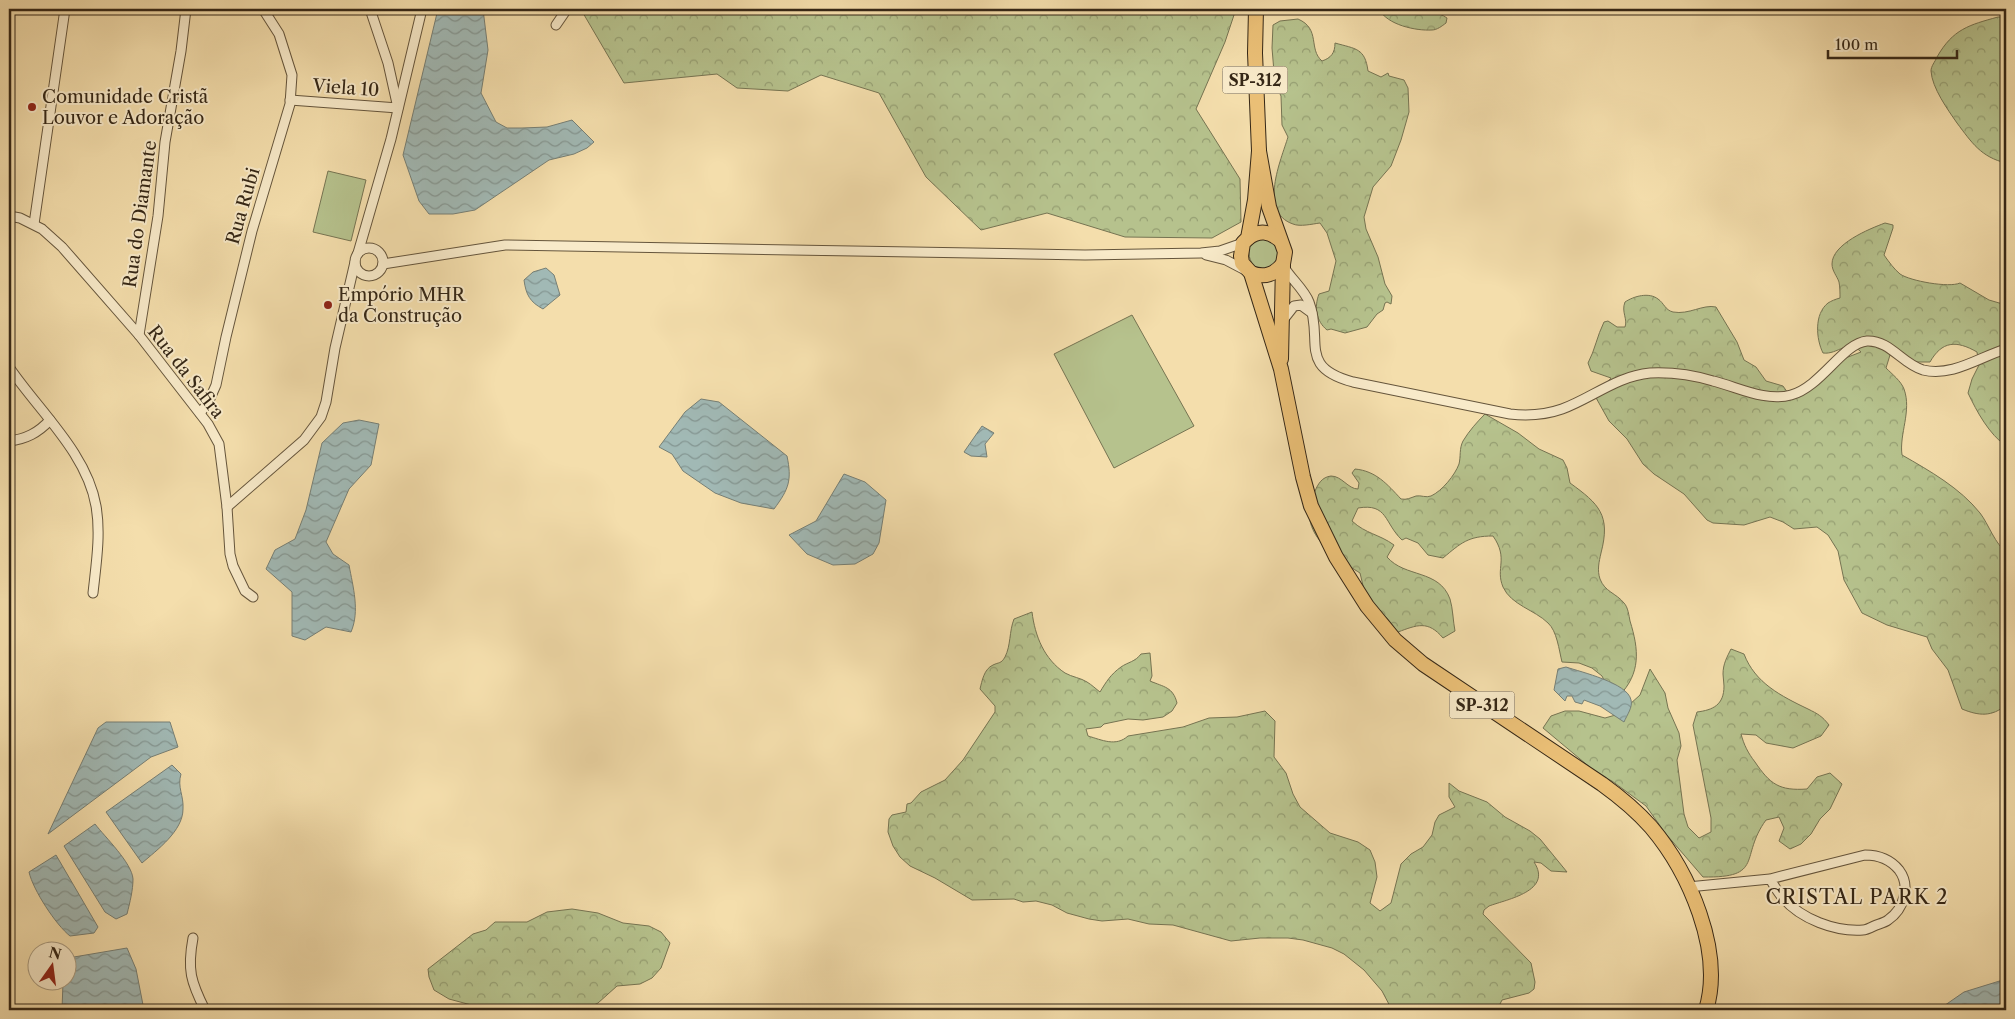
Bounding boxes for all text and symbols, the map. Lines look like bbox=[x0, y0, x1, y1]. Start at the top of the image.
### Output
scale bar bbox=[1828, 28, 1956, 60]
text: 100 m bbox=[1835, 35, 1878, 54]
road number: SP-312 bbox=[1222, 66, 1288, 94]
street label: Viela 10 bbox=[311, 75, 380, 101]
place label: Comunidade Cristã Louvor e Adoração bbox=[42, 86, 209, 129]
marker: Comunidade Cristã Louvor e Adoração bbox=[26, 101, 38, 113]
street label: Rua do Diamante bbox=[119, 139, 161, 289]
street label: Rua Rubi bbox=[222, 165, 265, 247]
place label: Empório MHR da Construção bbox=[338, 284, 466, 327]
marker: Empório MHR da Construção bbox=[322, 299, 334, 311]
street label: Rua da Safira bbox=[143, 321, 229, 423]
road number: SP-312 bbox=[1450, 692, 1514, 718]
district label: CRISTAL PARK 2 bbox=[1765, 885, 1949, 909]
north arrow bbox=[28, 942, 78, 992]
text: N bbox=[47, 943, 63, 964]

